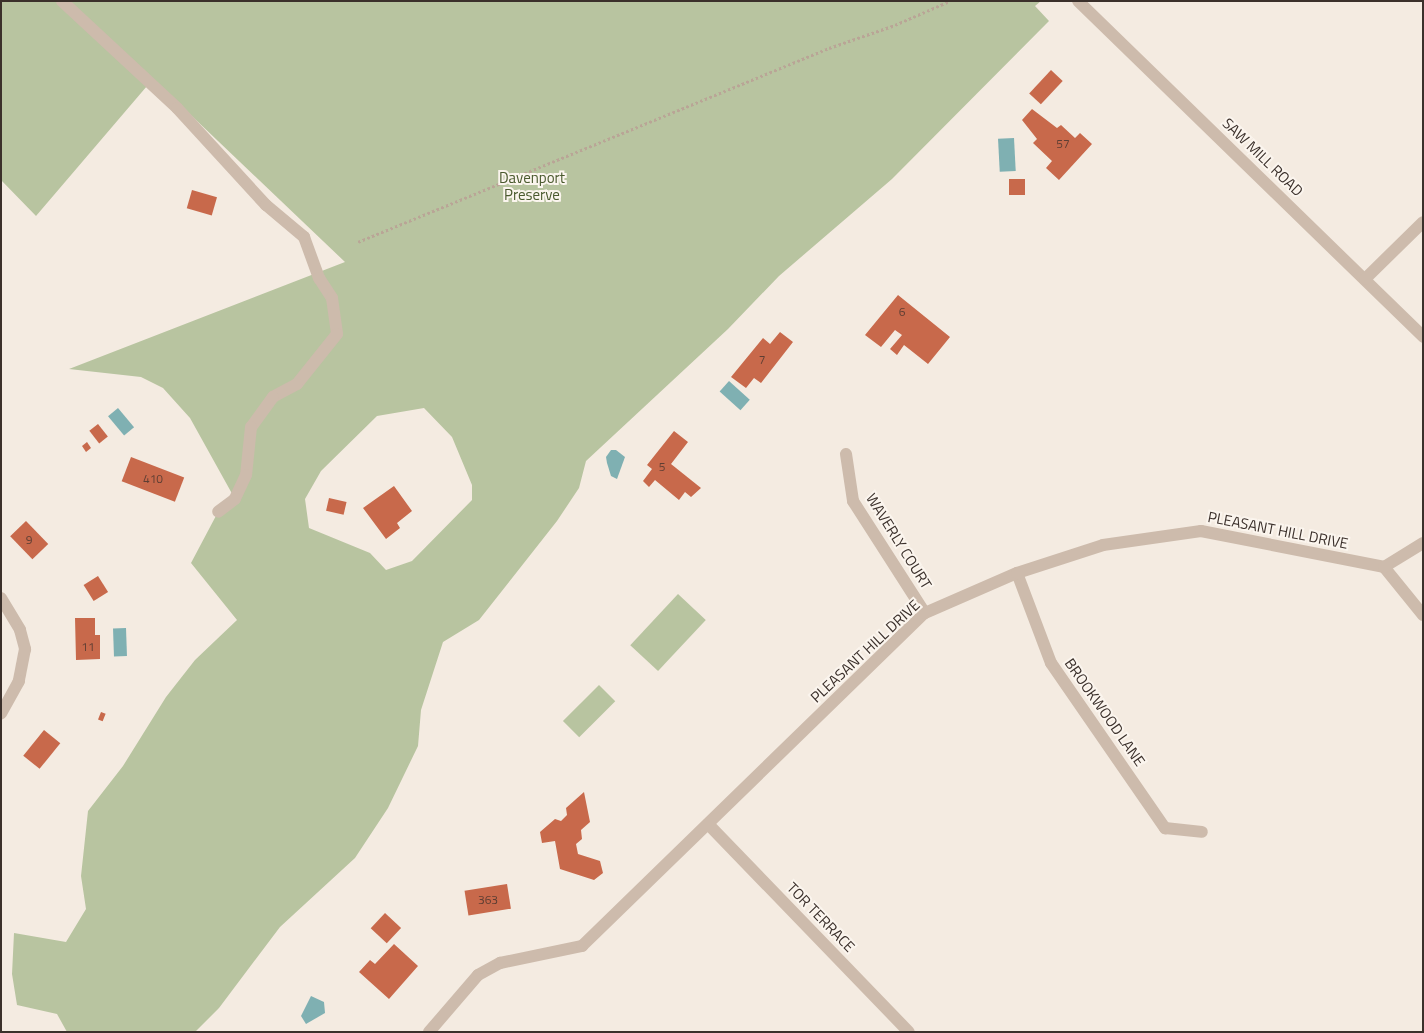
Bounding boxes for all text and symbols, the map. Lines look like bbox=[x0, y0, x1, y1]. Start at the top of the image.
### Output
street label: SAW MILL ROAD bbox=[1219, 114, 1307, 200]
house number: 57 bbox=[1056, 137, 1070, 151]
park label: Davenport Preserve bbox=[499, 168, 565, 203]
house number: 6 bbox=[899, 305, 905, 319]
house number: 7 bbox=[759, 353, 765, 367]
house number: 5 bbox=[659, 460, 665, 474]
house number: 410 bbox=[143, 472, 163, 486]
street label: WAVERLY COURT bbox=[862, 490, 936, 592]
street label: PLEASANT HILL DRIVE bbox=[1206, 508, 1350, 552]
house number: 9 bbox=[26, 533, 32, 547]
street label: PLEASANT HILL DRIVE bbox=[807, 596, 923, 706]
house number: 11 bbox=[81, 640, 95, 654]
street label: BROOKWOOD LANE bbox=[1061, 655, 1149, 769]
street label: TOR TERRACE bbox=[783, 878, 859, 956]
house number: 363 bbox=[478, 893, 498, 907]

